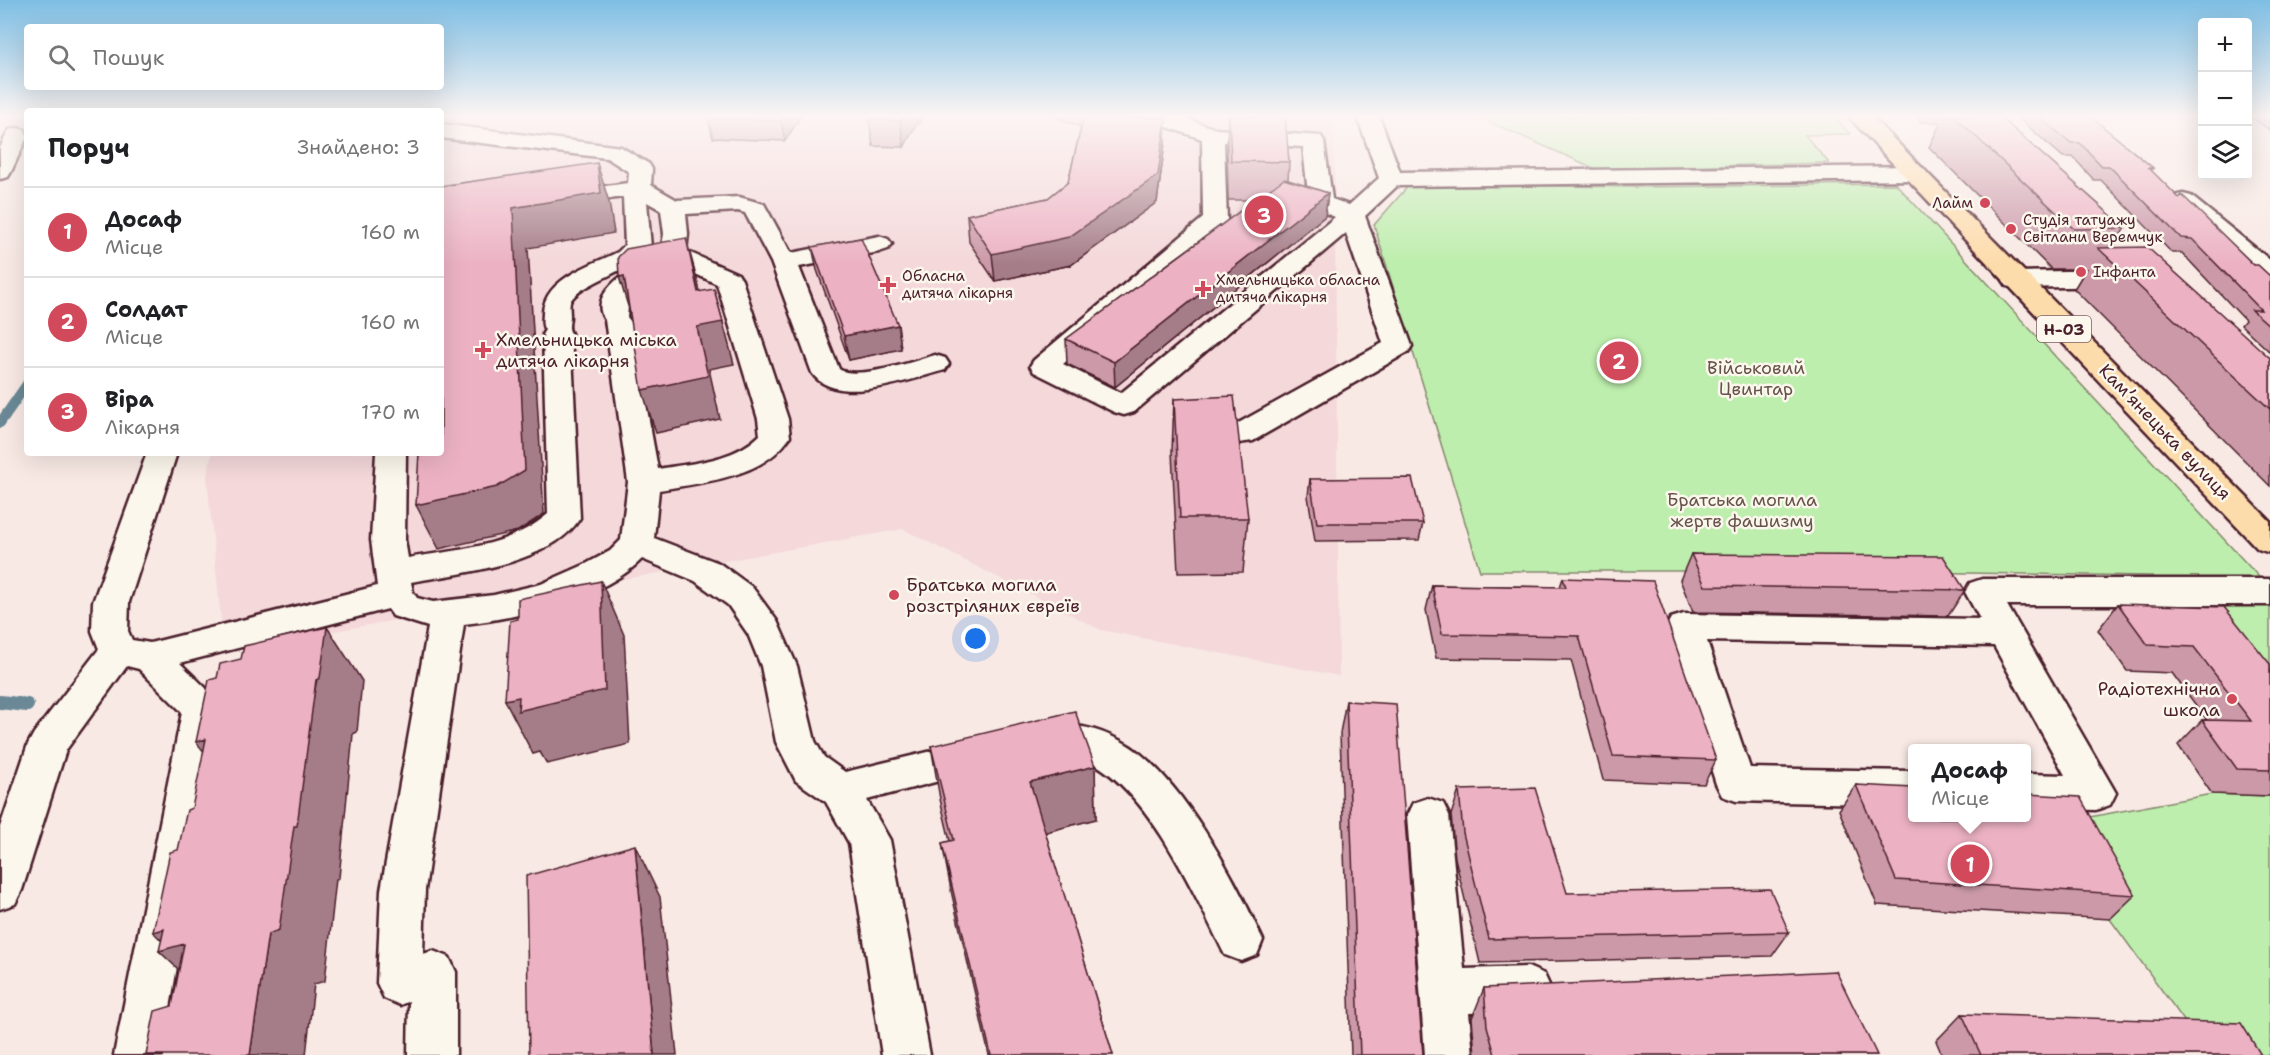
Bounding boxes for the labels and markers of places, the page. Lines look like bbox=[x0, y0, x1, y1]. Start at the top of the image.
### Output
pin: 3 bbox=[1244, 192, 1284, 238]
place label: Лайм bbox=[1932, 193, 1973, 213]
marker: Лайм bbox=[1978, 196, 1992, 210]
place label: Студія татуажу Світлани Веремчук bbox=[2023, 210, 2162, 247]
marker: Студія татуажу Світлани Веремчук bbox=[2004, 222, 2018, 236]
place label: Інфанта bbox=[2093, 262, 2157, 282]
marker: Інфанта bbox=[2074, 265, 2088, 279]
place label: Обласна дитяча лікарня bbox=[902, 266, 1013, 303]
place label: Хмельницька обласна дитяча лікарня bbox=[1216, 270, 1381, 307]
marker: Обласна дитяча лікарня bbox=[879, 276, 897, 294]
marker: Хмельницька обласна дитяча лікарня bbox=[1194, 280, 1212, 298]
place label: Хмельницька міська дитяча лікарня bbox=[496, 328, 677, 373]
pin: 2 bbox=[1600, 338, 1638, 384]
marker: Хмельницька міська дитяча лікарня bbox=[474, 341, 492, 359]
place label: Братська могила розстріляних євреїв bbox=[906, 573, 1080, 618]
marker: Братська могила розстріляних євреїв bbox=[887, 588, 901, 602]
place label: Радіотехнічна школа bbox=[2098, 677, 2220, 722]
marker: Радіотехнічна школа bbox=[2225, 692, 2239, 706]
pin: 1 bbox=[1950, 842, 1990, 886]

